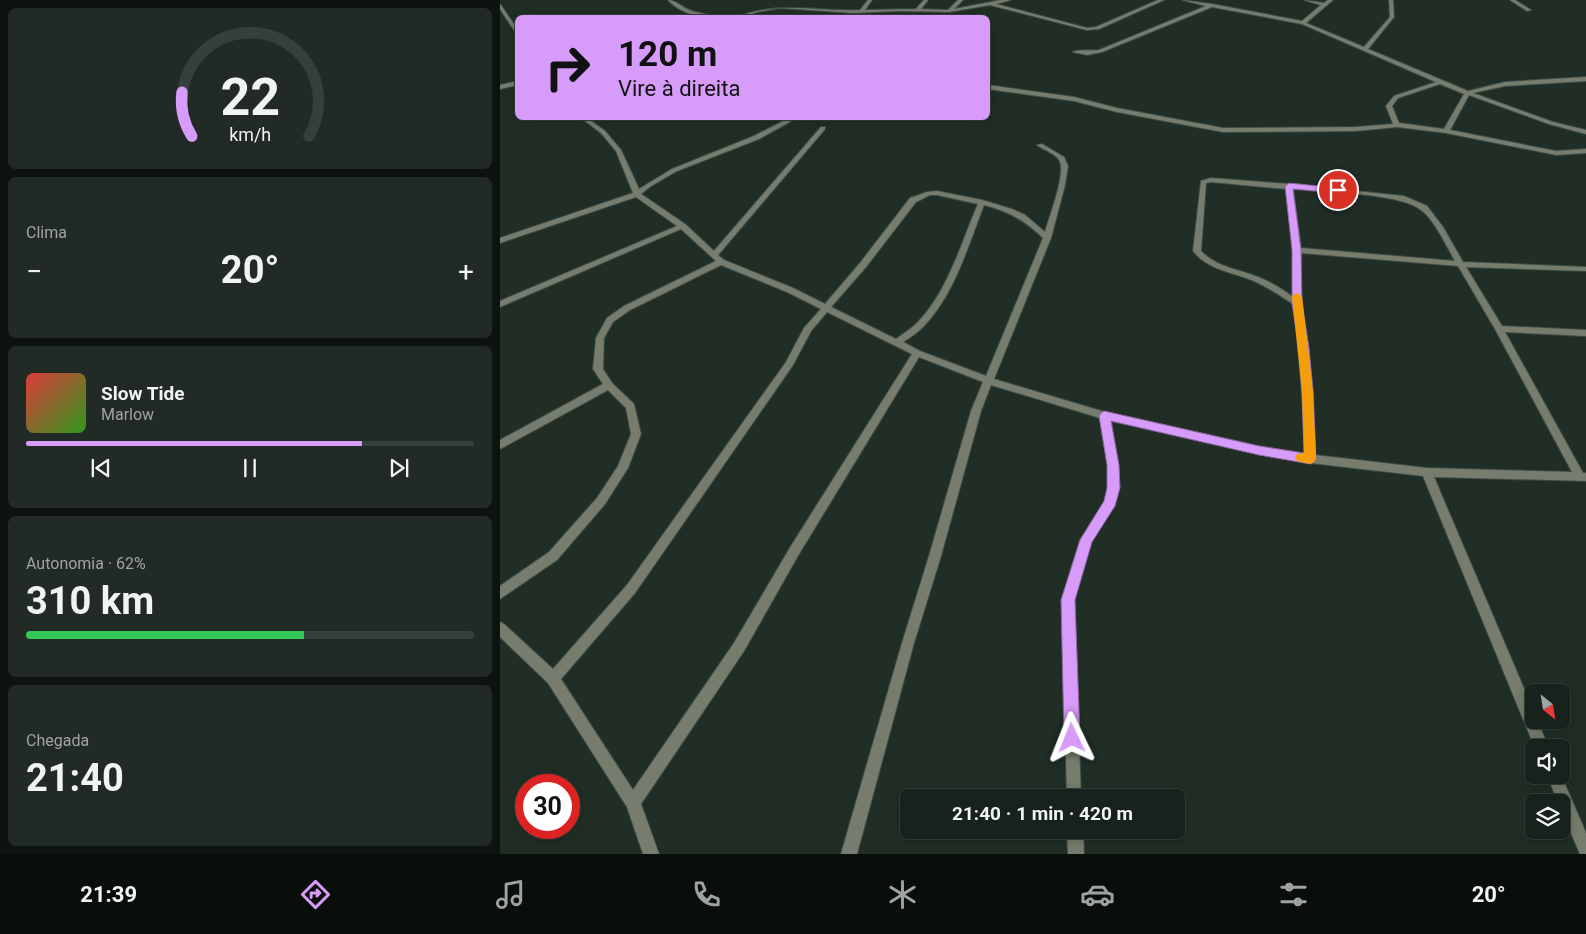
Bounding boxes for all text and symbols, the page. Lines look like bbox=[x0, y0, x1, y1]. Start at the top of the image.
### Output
text: 120 m bbox=[618, 34, 717, 75]
icon: right bbox=[535, 35, 600, 100]
text: 22 bbox=[220, 67, 280, 128]
text: Vire à direita bbox=[618, 76, 740, 101]
text: km/h bbox=[229, 124, 271, 145]
pin bbox=[1317, 169, 1359, 211]
icon: arrive bbox=[1324, 176, 1352, 204]
text: Clima bbox=[26, 223, 67, 242]
text: 20° bbox=[221, 248, 279, 292]
text: − bbox=[26, 255, 42, 288]
text: + bbox=[458, 255, 474, 288]
text: Slow Tide bbox=[101, 382, 184, 405]
text: Marlow bbox=[101, 405, 154, 424]
icon: previous bbox=[87, 454, 115, 482]
icon: pause bbox=[236, 454, 264, 482]
icon: next bbox=[385, 454, 413, 482]
text: Autonomia · 62% bbox=[26, 554, 146, 573]
text: 310 km bbox=[26, 579, 154, 623]
north arrow bbox=[1525, 684, 1570, 729]
map controls bbox=[1525, 684, 1570, 839]
position arrow bbox=[1045, 711, 1097, 763]
text: Chegada bbox=[26, 731, 89, 750]
button: sound bbox=[1525, 739, 1570, 784]
text: 21:40 bbox=[26, 756, 124, 800]
speed limit sign: 30 bbox=[515, 774, 580, 839]
button: layers bbox=[1525, 794, 1570, 839]
text: 21:40 · 1 min · 420 m bbox=[952, 802, 1133, 825]
icon: directions bbox=[298, 877, 333, 912]
icon: music bbox=[493, 877, 528, 912]
icon: phone bbox=[689, 877, 724, 912]
icon: climate bbox=[885, 877, 920, 912]
icon: car bbox=[1080, 877, 1115, 912]
icon: filters bbox=[1276, 877, 1311, 912]
text: 21:39 bbox=[80, 882, 137, 907]
text: 20° bbox=[1472, 882, 1506, 907]

